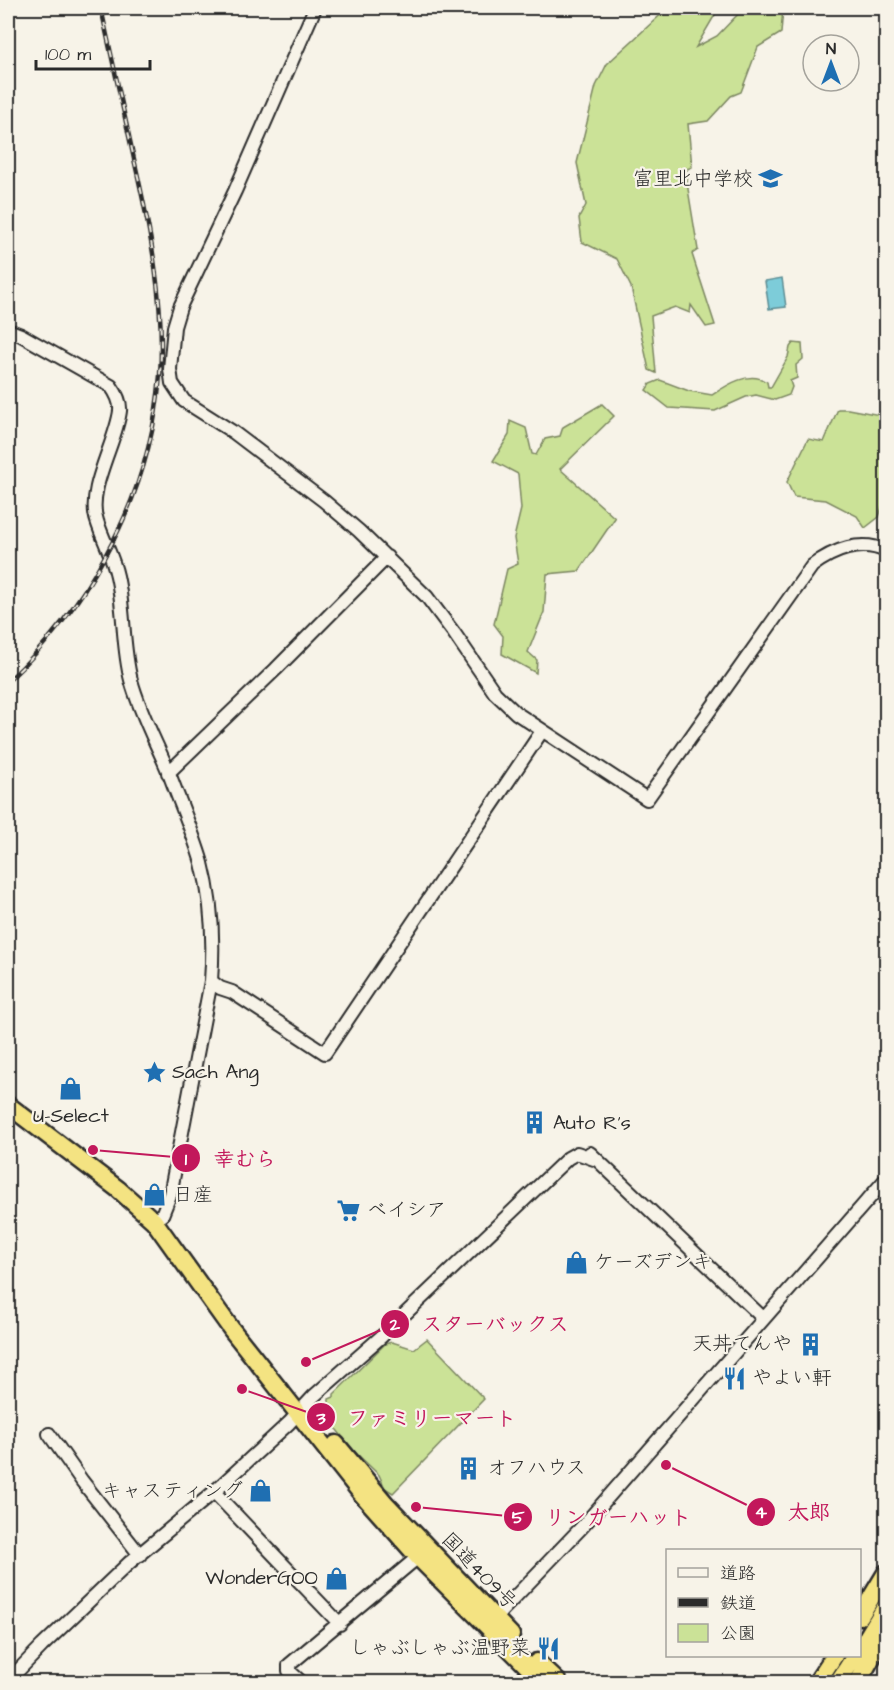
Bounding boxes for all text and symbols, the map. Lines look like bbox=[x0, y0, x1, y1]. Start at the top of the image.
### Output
scale bar bbox=[36, 33, 150, 71]
north arrow bbox=[801, 33, 861, 93]
text: N bbox=[826, 38, 836, 60]
text: 100 m bbox=[45, 42, 91, 67]
place label: 富里北中学校 bbox=[633, 165, 753, 193]
school or university icon: 富里北中学校 bbox=[758, 166, 784, 192]
place label: Sach Ang bbox=[172, 1058, 259, 1087]
place icon: Sach Ang bbox=[141, 1059, 167, 1085]
shop icon: U-Select bbox=[58, 1076, 84, 1102]
place label: U-Select bbox=[33, 1102, 109, 1130]
place label: Auto R's bbox=[553, 1109, 631, 1137]
building icon: Auto R's bbox=[522, 1110, 548, 1136]
callout: 幸むら bbox=[171, 1139, 288, 1178]
text: 幸むら bbox=[214, 1145, 277, 1174]
text: 1 bbox=[185, 1147, 188, 1172]
place label: 日産 bbox=[173, 1181, 213, 1209]
shop icon: 日産 bbox=[142, 1182, 168, 1208]
place label: ベイシア bbox=[367, 1196, 447, 1224]
supermarket icon: ベイシア bbox=[336, 1197, 362, 1223]
place label: ケーズデンキ bbox=[594, 1248, 712, 1276]
shop icon: ケーズデンキ bbox=[563, 1249, 589, 1275]
callout: スターバックス bbox=[380, 1304, 581, 1343]
text: スターバックス bbox=[421, 1310, 569, 1339]
text: 2 bbox=[389, 1312, 401, 1337]
place label: 天丼てんや bbox=[692, 1330, 792, 1358]
building icon: 天丼てんや bbox=[797, 1331, 823, 1357]
place label: やよい軒 bbox=[752, 1364, 832, 1392]
restaurant icon: やよい軒 bbox=[721, 1365, 747, 1391]
callout: ファミリーマート bbox=[306, 1398, 528, 1437]
text: ファミリーマート bbox=[348, 1404, 516, 1433]
text: 3 bbox=[315, 1406, 326, 1431]
place label: オフハウス bbox=[487, 1454, 586, 1482]
building icon: オフハウス bbox=[456, 1455, 482, 1481]
place label: キャスティング bbox=[102, 1477, 243, 1505]
shop icon: キャスティング bbox=[248, 1478, 274, 1504]
callout: 太郎 bbox=[746, 1492, 842, 1531]
callout: リンガーハット bbox=[503, 1497, 704, 1536]
text: 太郎 bbox=[788, 1498, 830, 1527]
text: 4 bbox=[755, 1500, 768, 1525]
text: リンガーハット bbox=[545, 1503, 692, 1532]
text: 5 bbox=[512, 1505, 525, 1530]
street label: 国道409号 bbox=[435, 1526, 523, 1616]
legend bbox=[666, 1549, 861, 1657]
text: 道路 bbox=[720, 1561, 756, 1586]
place label: WonderGOO bbox=[205, 1564, 318, 1592]
shop icon: WonderGOO bbox=[323, 1565, 349, 1591]
text: 鉄道 bbox=[720, 1591, 756, 1616]
text: 公園 bbox=[720, 1621, 756, 1646]
place label: しゃぶしゃぶ温野菜 bbox=[350, 1634, 530, 1662]
restaurant icon: しゃぶしゃぶ温野菜 bbox=[535, 1635, 561, 1661]

